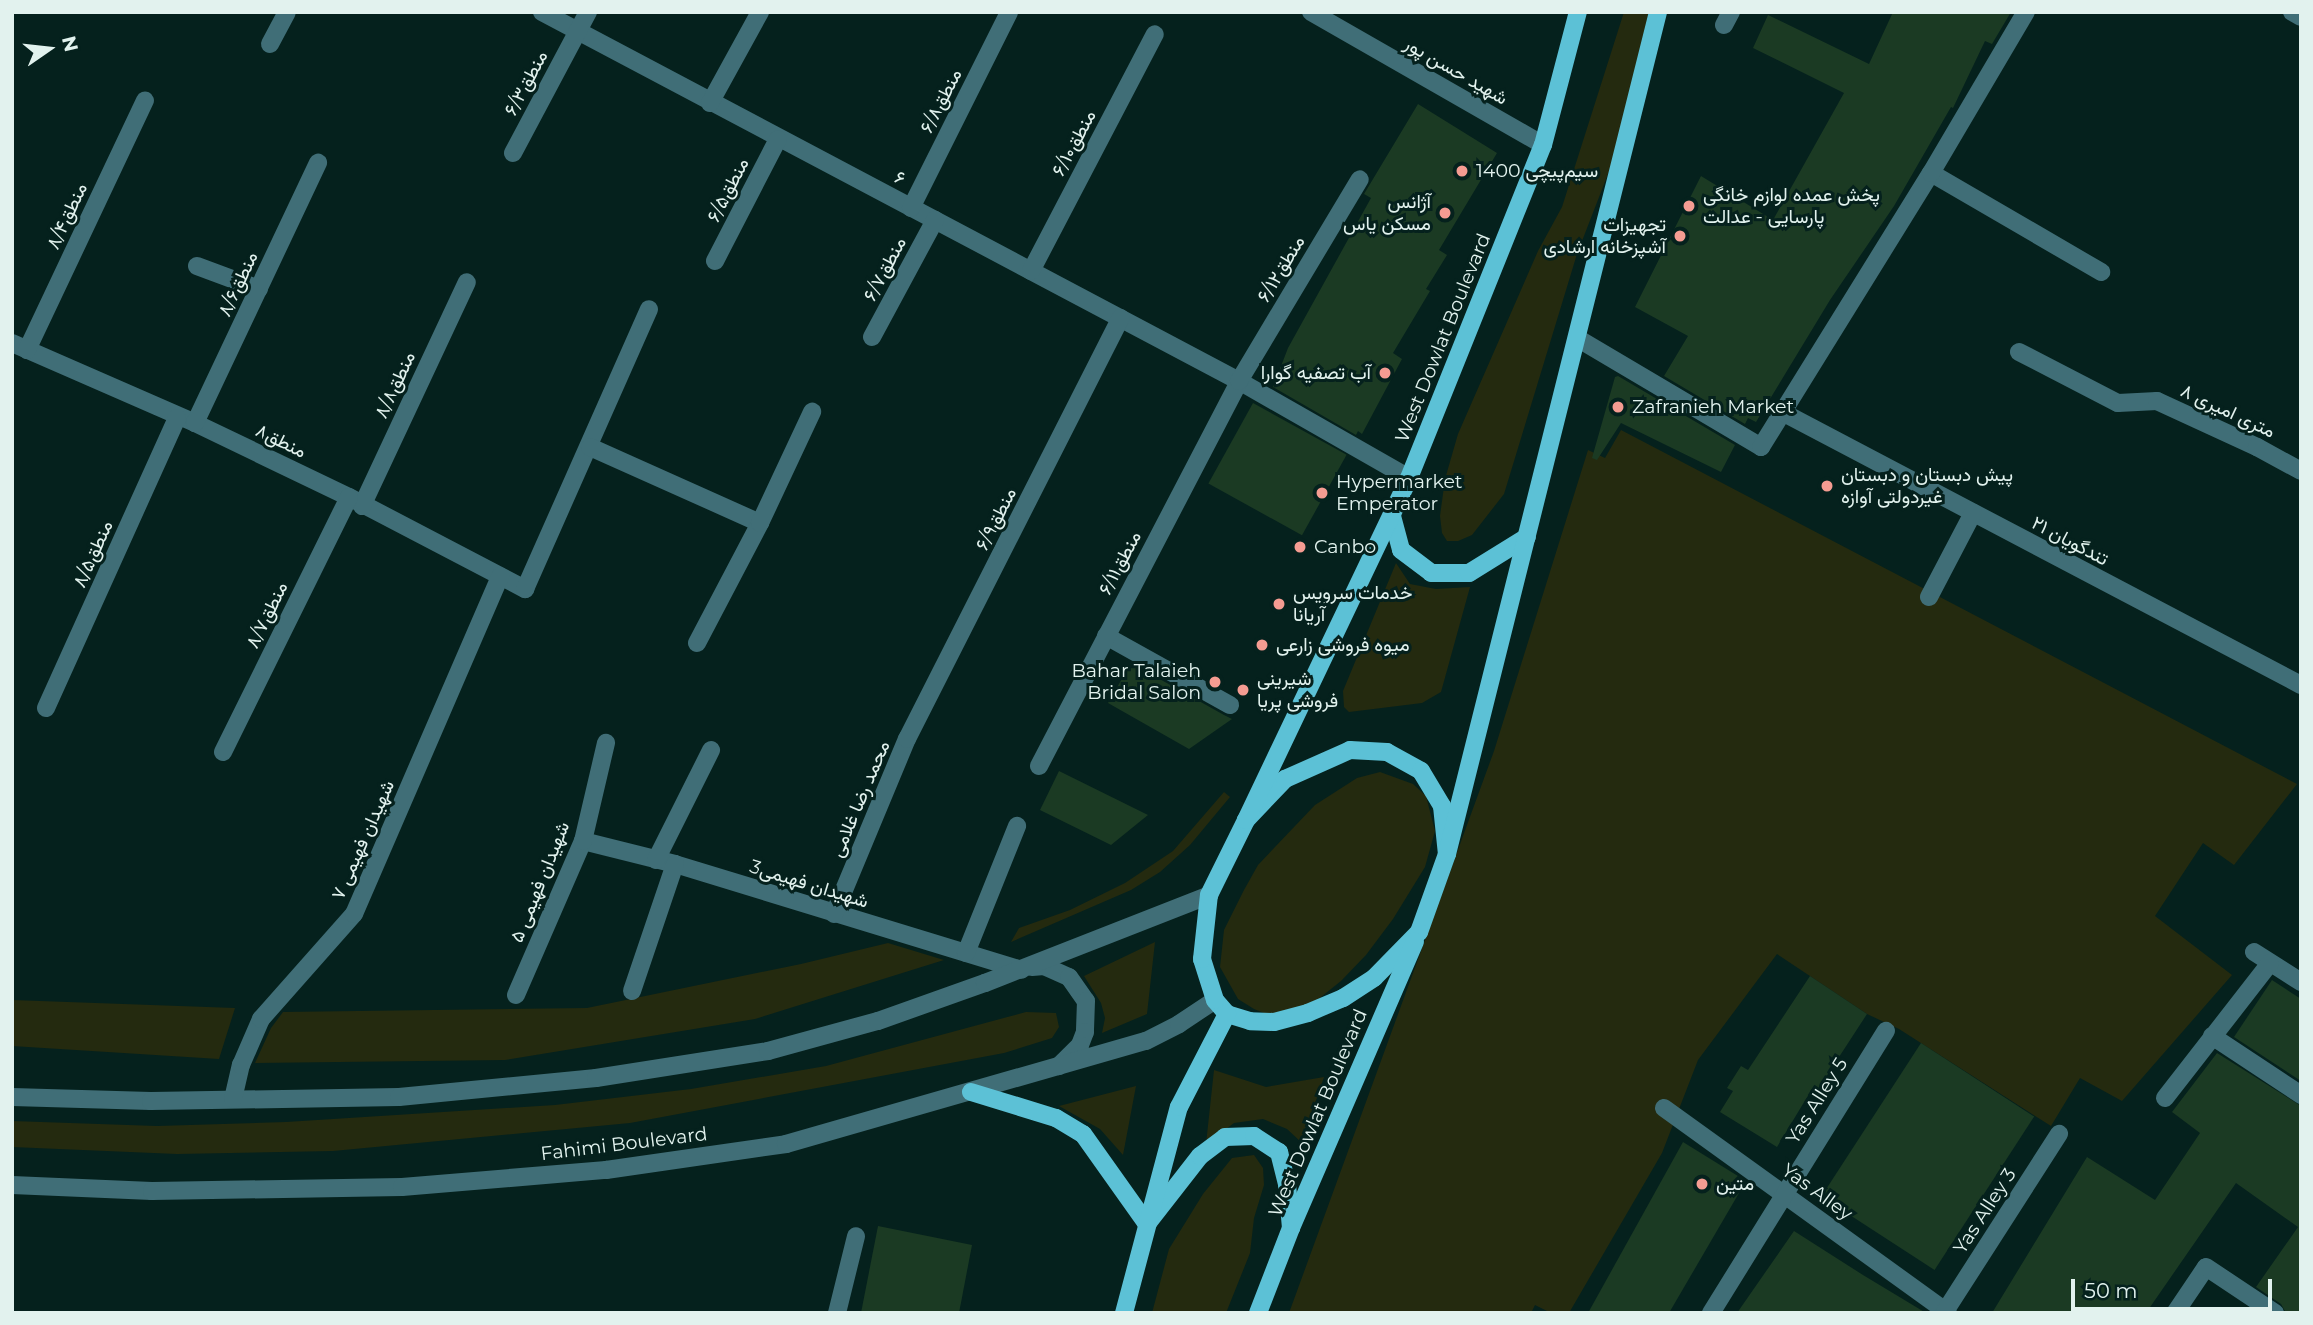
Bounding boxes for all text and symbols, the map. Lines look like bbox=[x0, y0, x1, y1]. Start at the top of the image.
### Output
north arrow bbox=[14, 14, 84, 84]
street label: شهید حسن پور bbox=[1400, 32, 1512, 110]
text: N bbox=[57, 34, 83, 54]
street label: منطق۶/۳ bbox=[499, 46, 553, 120]
street label: منطق۶/۸ bbox=[915, 65, 967, 137]
street label: منطق۶/۱۰ bbox=[1047, 106, 1101, 180]
street label: منطق۶/۵ bbox=[702, 154, 754, 226]
place label: سیم‌پیچی 1400 bbox=[1476, 160, 1598, 182]
marker: سیم‌پیچی 1400 bbox=[1454, 163, 1470, 179]
street label: ۶ bbox=[891, 166, 909, 190]
street label: منطق۸/۴ bbox=[42, 179, 92, 253]
place label: پخش عمده لوازم خانگی پارسایی - عدالت bbox=[1703, 184, 1880, 228]
place label: آژانس مسکن یاس bbox=[1343, 191, 1431, 235]
marker: پخش عمده لوازم خانگی پارسایی - عدالت bbox=[1681, 198, 1697, 214]
marker: آژانس مسکن یاس bbox=[1437, 205, 1453, 221]
place label: تجهیزات آشپزخانه ارشادی bbox=[1543, 214, 1666, 258]
marker: تجهیزات آشپزخانه ارشادی bbox=[1672, 228, 1688, 244]
street label: West Dowlat Boulevard bbox=[1391, 230, 1495, 446]
street label: منطق۶/۱۲ bbox=[1252, 232, 1310, 306]
street label: منطق۶/۷ bbox=[859, 233, 911, 305]
street label: منطق۸/۶ bbox=[213, 248, 263, 320]
street label: منطق۸/۸ bbox=[370, 348, 420, 422]
place label: آب تصفیه گوارا bbox=[1261, 362, 1371, 384]
marker: آب تصفیه گوارا bbox=[1377, 365, 1393, 381]
street label: ۸ متری امیری bbox=[2177, 379, 2279, 443]
place label: Zafranieh Market bbox=[1632, 396, 1794, 418]
marker: Zafranieh Market bbox=[1610, 399, 1626, 415]
street label: منطق۸ bbox=[252, 419, 310, 463]
place label: پیش دبستان و دبستان غیردولتی آوازه bbox=[1841, 464, 2013, 508]
place label: Hypermarket Emperator bbox=[1336, 471, 1463, 515]
marker: پیش دبستان و دبستان غیردولتی آوازه bbox=[1819, 478, 1835, 494]
street label: منطق۶/۹ bbox=[971, 484, 1021, 554]
marker: Hypermarket Emperator bbox=[1314, 485, 1330, 501]
street label: ۲۱ تندگویان bbox=[2028, 511, 2112, 571]
street label: منطق۸/۵ bbox=[68, 517, 118, 591]
street label: منطق۶/۱۱ bbox=[1094, 527, 1146, 599]
place label: Canbo bbox=[1314, 536, 1376, 558]
marker: Canbo bbox=[1292, 539, 1308, 555]
street label: منطق۸/۷ bbox=[241, 578, 293, 652]
place label: خدمات سرویس آریانا bbox=[1293, 582, 1412, 626]
marker: خدمات سرویس آریانا bbox=[1271, 596, 1287, 612]
place label: میوه فروشی زارعی bbox=[1276, 634, 1410, 656]
marker: میوه فروشی زارعی bbox=[1254, 637, 1270, 653]
place label: Bahar Talaieh Bridal Salon bbox=[1071, 660, 1201, 704]
place label: شیرینی فروشی پریا bbox=[1257, 668, 1338, 712]
marker: Bahar Talaieh Bridal Salon bbox=[1207, 674, 1223, 690]
marker: شیرینی فروشی پریا bbox=[1235, 682, 1251, 698]
street label: محمد رضا غلامی bbox=[825, 737, 895, 861]
street label: شهیدان فهیمی ۷ bbox=[326, 777, 400, 903]
street label: شهیدان فهیمی ۵ bbox=[505, 818, 575, 946]
street label: 3شهیدان فهیمی bbox=[747, 855, 871, 913]
street label: West Dowlat Boulevard bbox=[1264, 1006, 1372, 1220]
street label: Yas Alley 5 bbox=[1781, 1054, 1853, 1148]
street label: Fahimi Boulevard bbox=[539, 1122, 709, 1166]
street label: Yas Alley bbox=[1777, 1159, 1857, 1225]
street label: Yas Alley 3 bbox=[1949, 1164, 2021, 1258]
place label: متین bbox=[1716, 1173, 1754, 1195]
marker: متین bbox=[1694, 1176, 1710, 1192]
scale bar bbox=[2075, 1266, 2276, 1310]
text: 50 m bbox=[2084, 1278, 2138, 1303]

